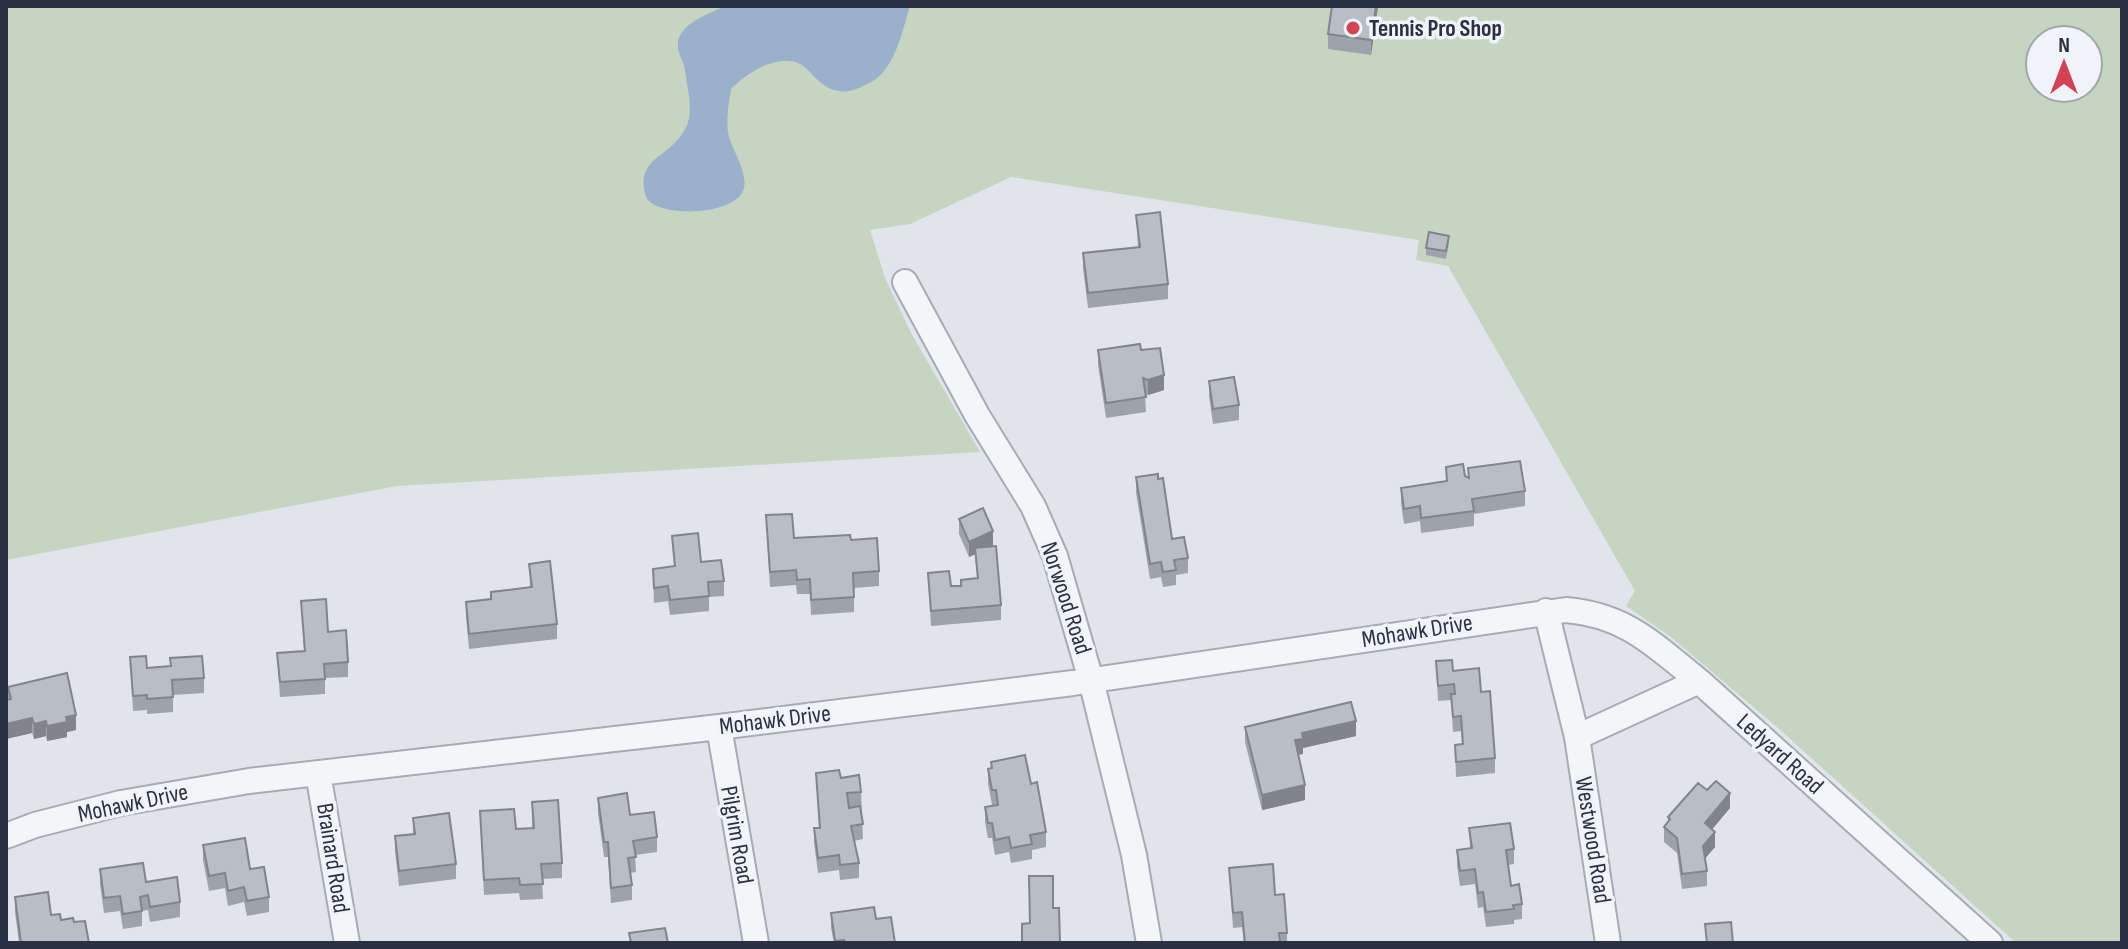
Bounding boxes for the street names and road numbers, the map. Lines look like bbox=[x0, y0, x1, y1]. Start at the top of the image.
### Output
street label: Norwood Road bbox=[1034, 538, 1098, 658]
street label: Mohawk Drive bbox=[1359, 608, 1475, 654]
street label: Mohawk Drive bbox=[718, 699, 832, 741]
street label: Ledyard Road bbox=[1731, 708, 1829, 800]
street label: Westwood Road bbox=[1569, 775, 1617, 905]
street label: Mohawk Drive bbox=[75, 777, 191, 829]
street label: Pilgrim Road bbox=[714, 784, 760, 886]
street label: Brainard Road bbox=[310, 801, 356, 915]

